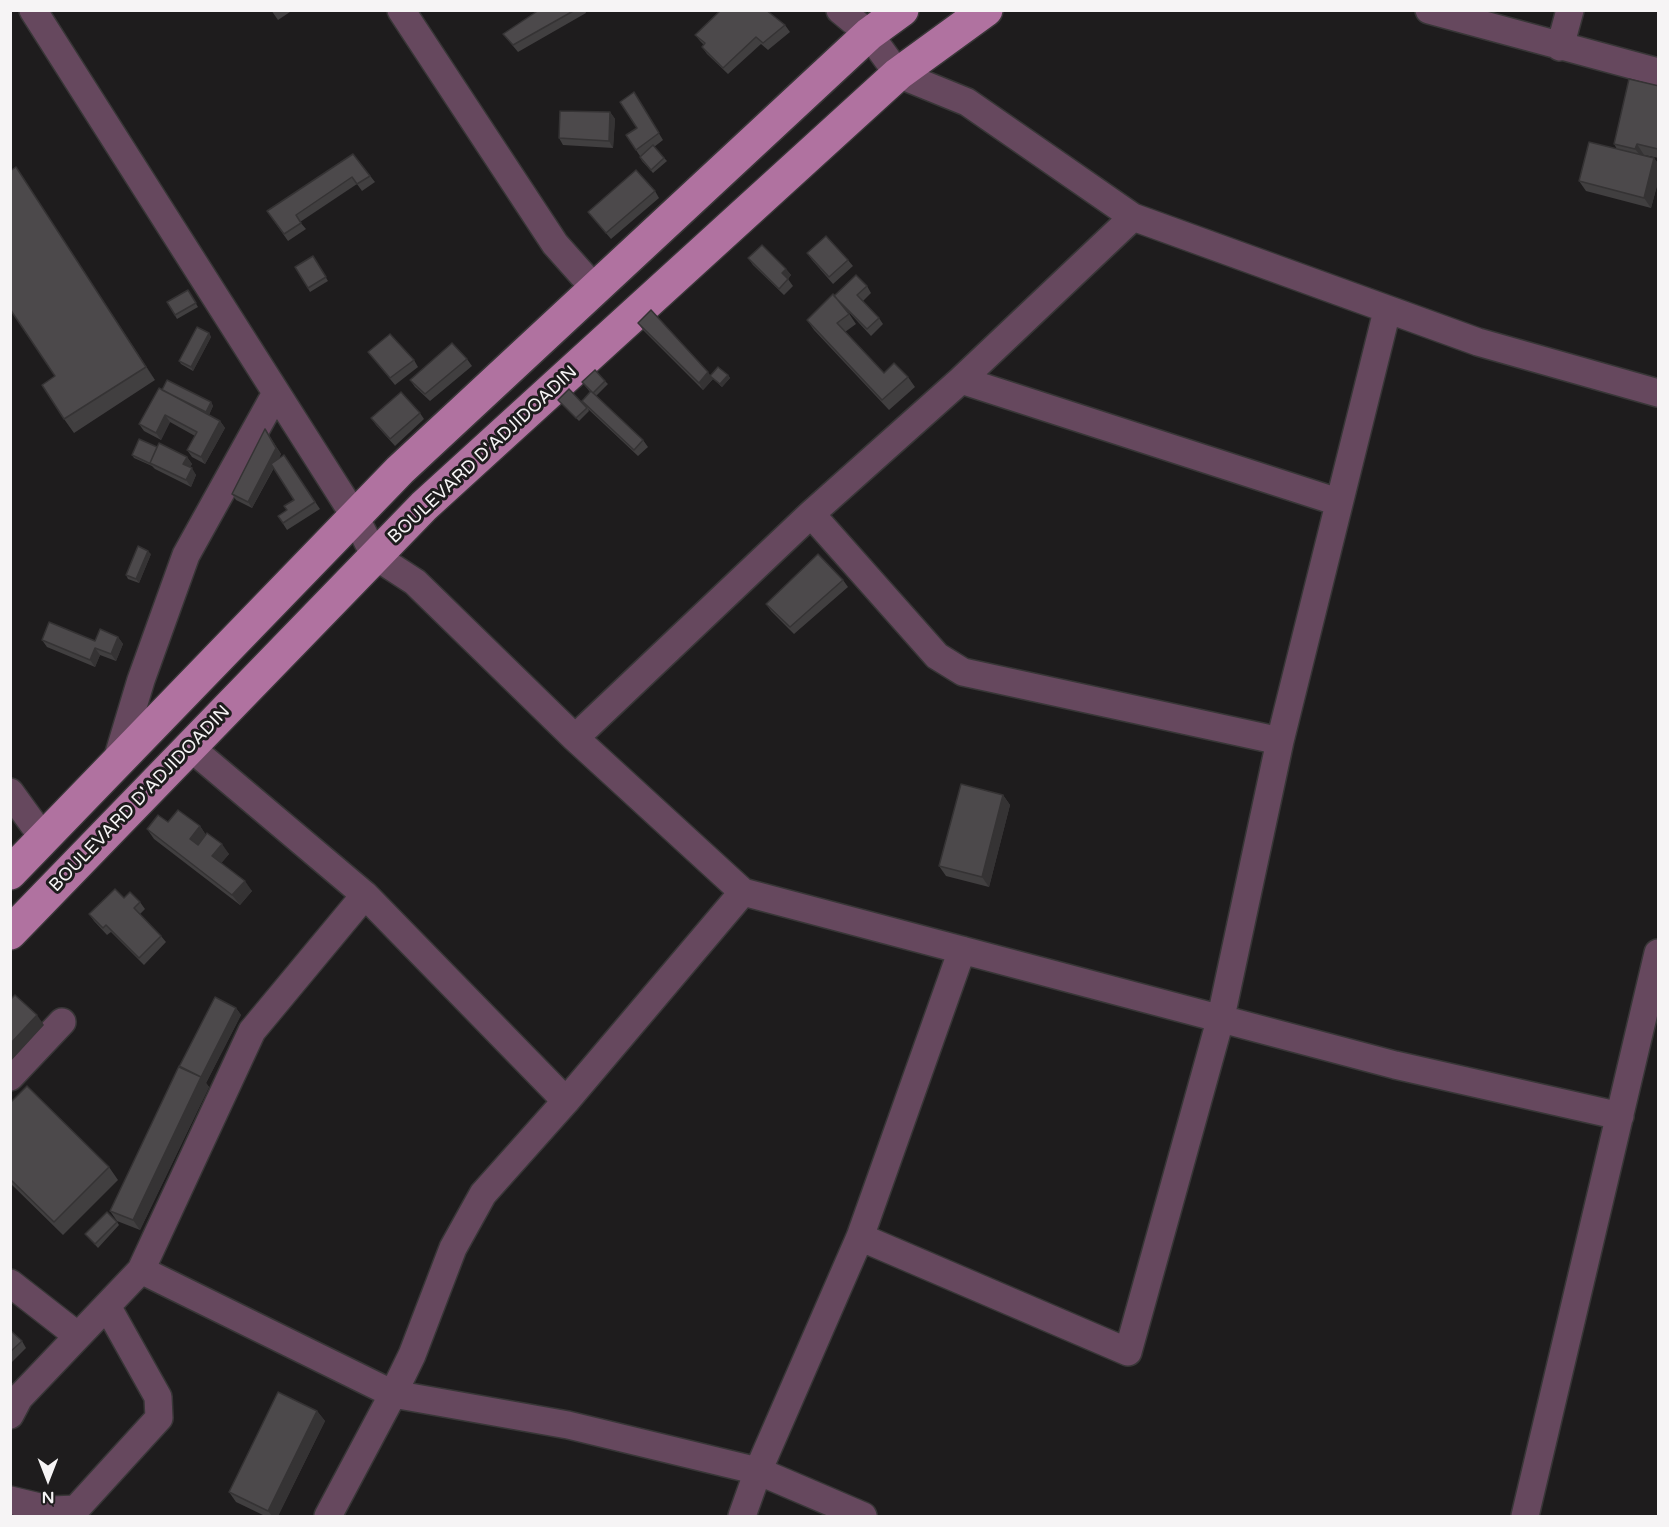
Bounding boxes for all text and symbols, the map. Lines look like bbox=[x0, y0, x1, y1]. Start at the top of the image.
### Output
street label: BOULEVARD D'ADJIDOADIN bbox=[384, 362, 582, 548]
street label: BOULEVARD D'ADJIDOADIN bbox=[45, 701, 235, 897]
north arrow bbox=[18, 1449, 78, 1509]
text: N bbox=[42, 1487, 54, 1507]

